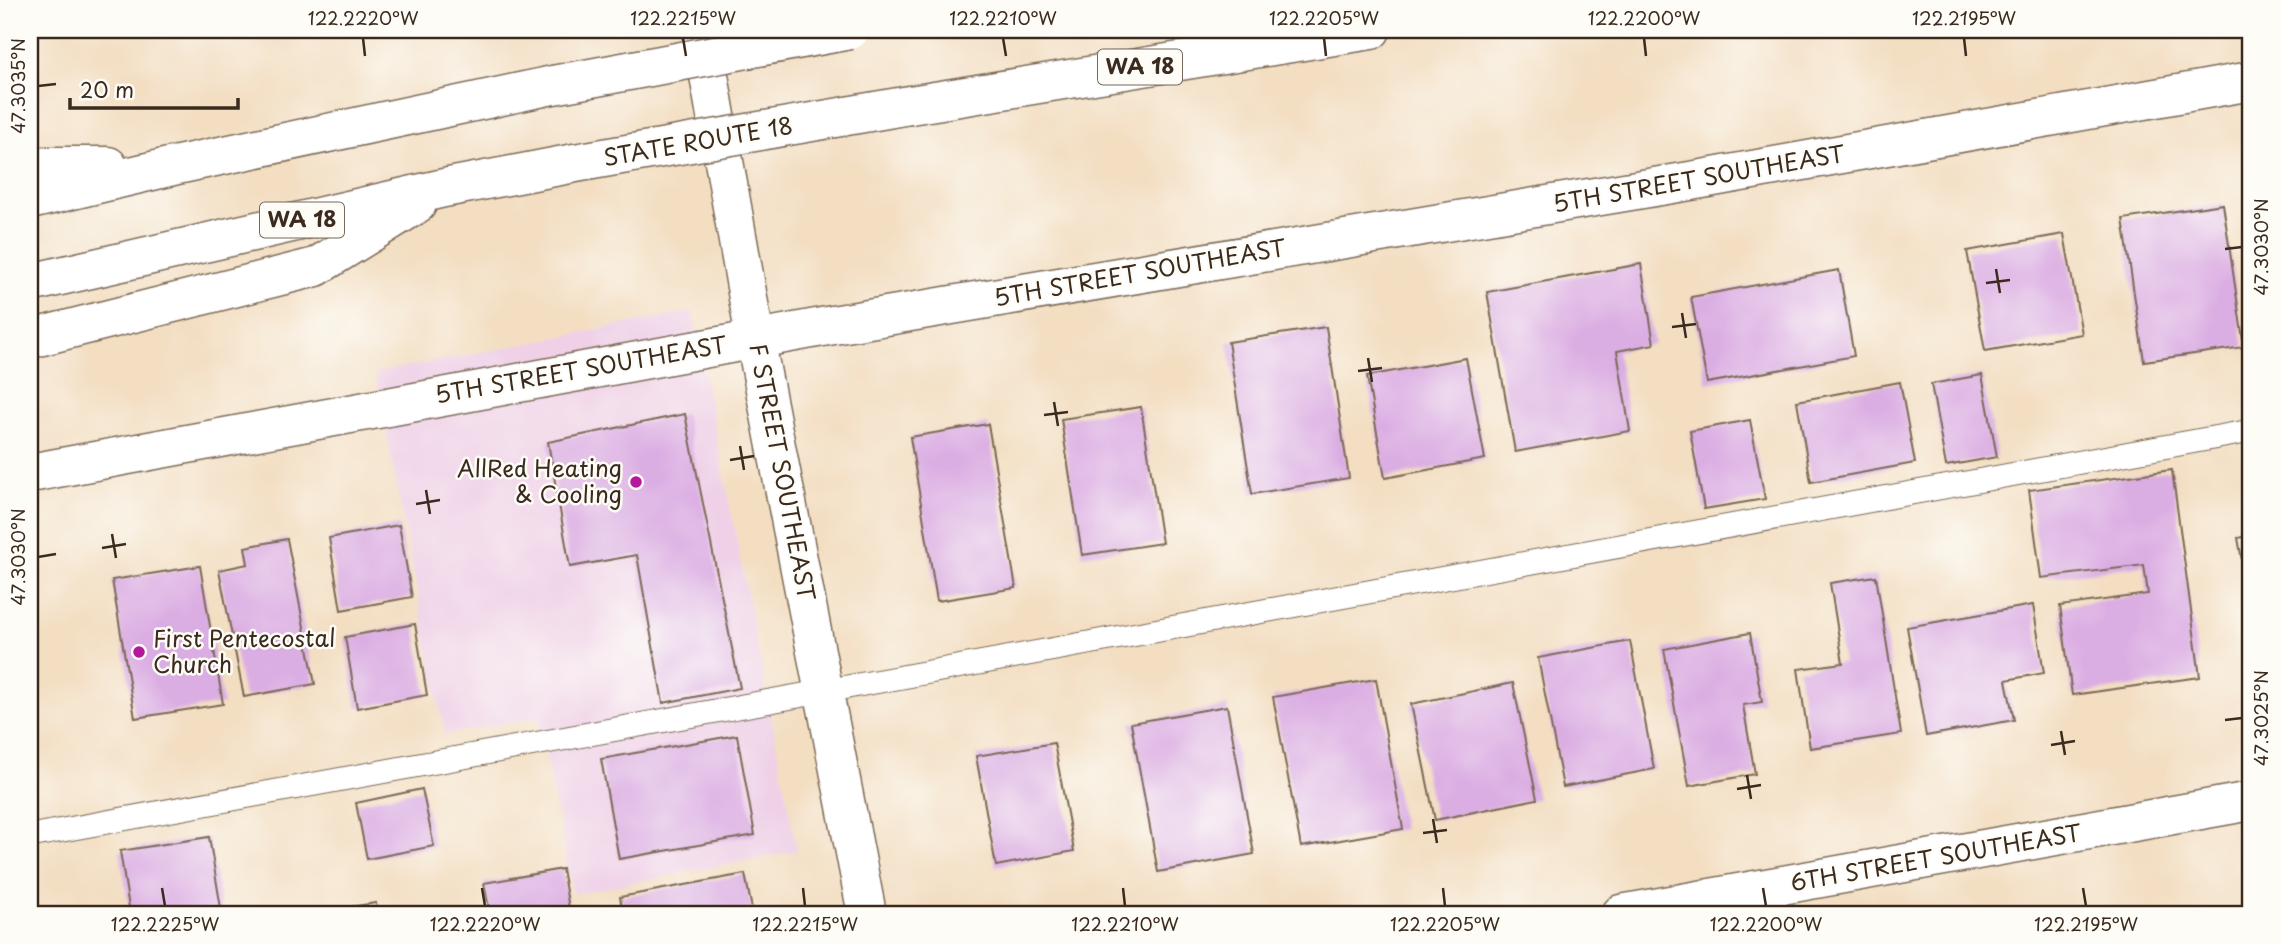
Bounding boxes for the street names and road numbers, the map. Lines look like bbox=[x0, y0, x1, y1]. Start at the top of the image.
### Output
road number: WA 18 bbox=[1098, 50, 1182, 84]
street label: STATE ROUTE 18 bbox=[600, 107, 795, 174]
street label: 5TH STREET SOUTHEAST bbox=[1550, 135, 1848, 220]
road number: WA 18 bbox=[260, 202, 344, 238]
street label: 5TH STREET SOUTHEAST bbox=[991, 229, 1289, 314]
street label: 5TH STREET SOUTHEAST bbox=[432, 326, 730, 411]
street label: F STREET SOUTHEAST bbox=[741, 340, 826, 604]
street label: 6TH STREET SOUTHEAST bbox=[1788, 814, 2084, 899]

